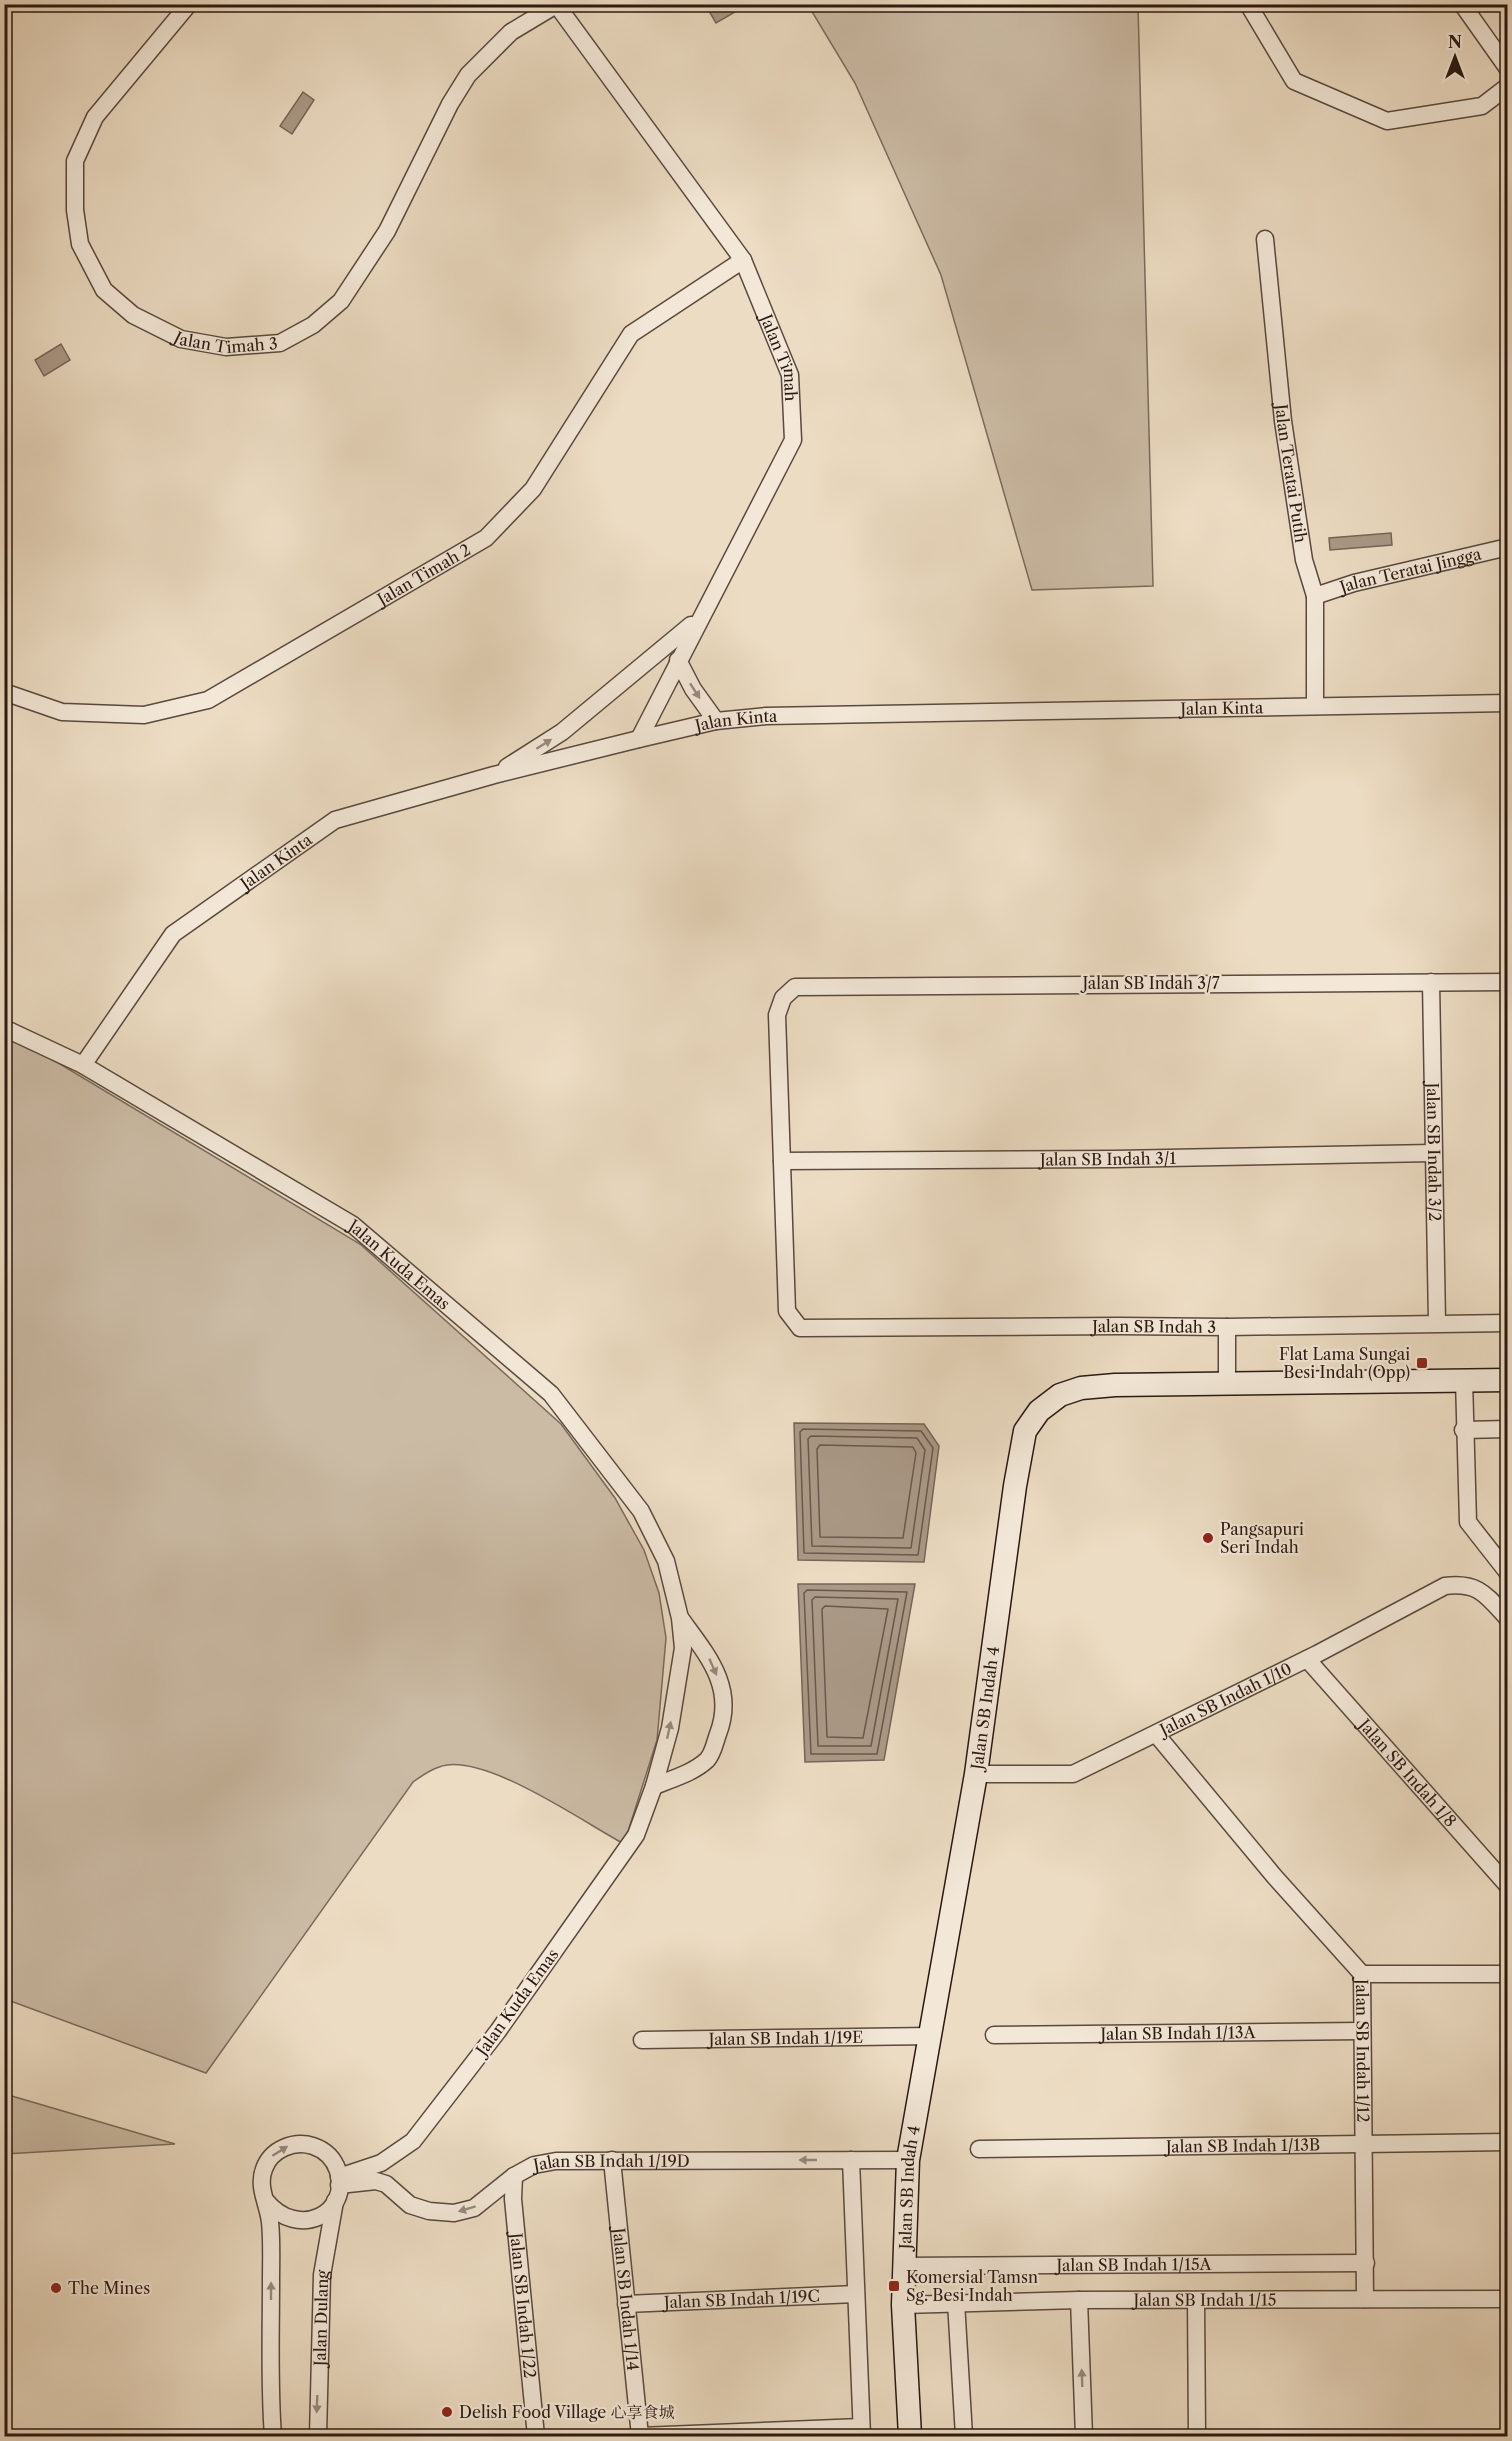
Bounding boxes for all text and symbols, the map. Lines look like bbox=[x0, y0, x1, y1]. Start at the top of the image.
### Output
north arrow bbox=[1425, 27, 1485, 87]
text: N bbox=[1448, 32, 1462, 52]
street label: Jalan Timah bbox=[755, 308, 801, 402]
street label: Jalan Timah 3 bbox=[168, 326, 278, 357]
street label: Jalan Teratai Putih bbox=[1271, 400, 1311, 544]
street label: Jalan Timah 2 bbox=[371, 539, 474, 611]
street label: Jalan Teratai Jingga bbox=[1334, 543, 1484, 598]
one-way arrow bbox=[690, 683, 701, 699]
street label: Jalan Kinta bbox=[1177, 697, 1264, 719]
street label: Jalan Kinta bbox=[690, 706, 778, 736]
one-way arrow bbox=[535, 738, 551, 750]
street label: Jalan Kinta bbox=[234, 829, 316, 895]
street label: Jalan SB Indah 3/7 bbox=[1079, 973, 1220, 993]
street label: Jalan SB Indah 3/2 bbox=[1423, 1079, 1445, 1221]
street label: Jalan SB Indah 3/1 bbox=[1037, 1148, 1177, 1169]
street label: Jalan Kuda Emas bbox=[343, 1213, 454, 1314]
street label: Jalan SB Indah 3 bbox=[1089, 1316, 1216, 1337]
place label: Flat Lama Sungai Besi Indah (Opp) bbox=[1279, 1344, 1410, 1382]
marker: Flat Lama Sungai Besi Indah (Opp) bbox=[1415, 1356, 1429, 1370]
place label: Pangsapuri Seri Indah bbox=[1220, 1519, 1304, 1557]
marker: Pangsapuri Seri Indah bbox=[1201, 1531, 1215, 1545]
street label: Jalan SB Indah 4 bbox=[966, 1645, 1003, 1774]
one-way arrow bbox=[708, 1658, 718, 1676]
street label: Jalan SB Indah 1/10 bbox=[1154, 1658, 1295, 1741]
street label: Jalan SB Indah 1/8 bbox=[1353, 1713, 1461, 1831]
one-way arrow bbox=[665, 1720, 674, 1739]
street label: Jalan Kuda Emas bbox=[470, 1945, 563, 2062]
street label: Jalan SB Indah 1/12 bbox=[1352, 1976, 1373, 2122]
street label: Jalan SB Indah 1/13A bbox=[1097, 2022, 1257, 2044]
street label: Jalan SB Indah 1/19E bbox=[705, 2027, 863, 2049]
street label: Jalan SB Indah 4 bbox=[895, 2124, 924, 2253]
street label: Jalan SB Indah 1/13B bbox=[1163, 2134, 1320, 2157]
one-way arrow bbox=[272, 2146, 289, 2157]
street label: Jalan SB Indah 1/19D bbox=[529, 2151, 690, 2175]
one-way arrow bbox=[798, 2155, 817, 2165]
one-way arrow bbox=[458, 2205, 476, 2214]
street label: Jalan SB Indah 1/14 bbox=[609, 2224, 643, 2372]
street label: Jalan SB Indah 1/22 bbox=[506, 2229, 540, 2379]
street label: Jalan SB Indah 1/15A bbox=[1054, 2254, 1213, 2275]
place label: Komersial Tamsn Sg. Besi Indah bbox=[906, 2267, 1038, 2305]
street label: Jalan Dulang bbox=[310, 2268, 333, 2369]
place label: The Mines bbox=[68, 2278, 150, 2298]
marker: Komersial Tamsn Sg. Besi Indah bbox=[887, 2279, 901, 2293]
marker: The Mines bbox=[49, 2281, 63, 2295]
one-way arrow bbox=[266, 2282, 276, 2301]
street label: Jalan SB Indah 1/19C bbox=[661, 2286, 820, 2312]
street label: Jalan SB Indah 1/15 bbox=[1130, 2290, 1276, 2310]
one-way arrow bbox=[1077, 2369, 1087, 2388]
one-way arrow bbox=[313, 2395, 322, 2414]
place label: Delish Food Village 心享食城 bbox=[459, 2402, 675, 2422]
marker: Delish Food Village 心享食城 bbox=[440, 2405, 454, 2419]

